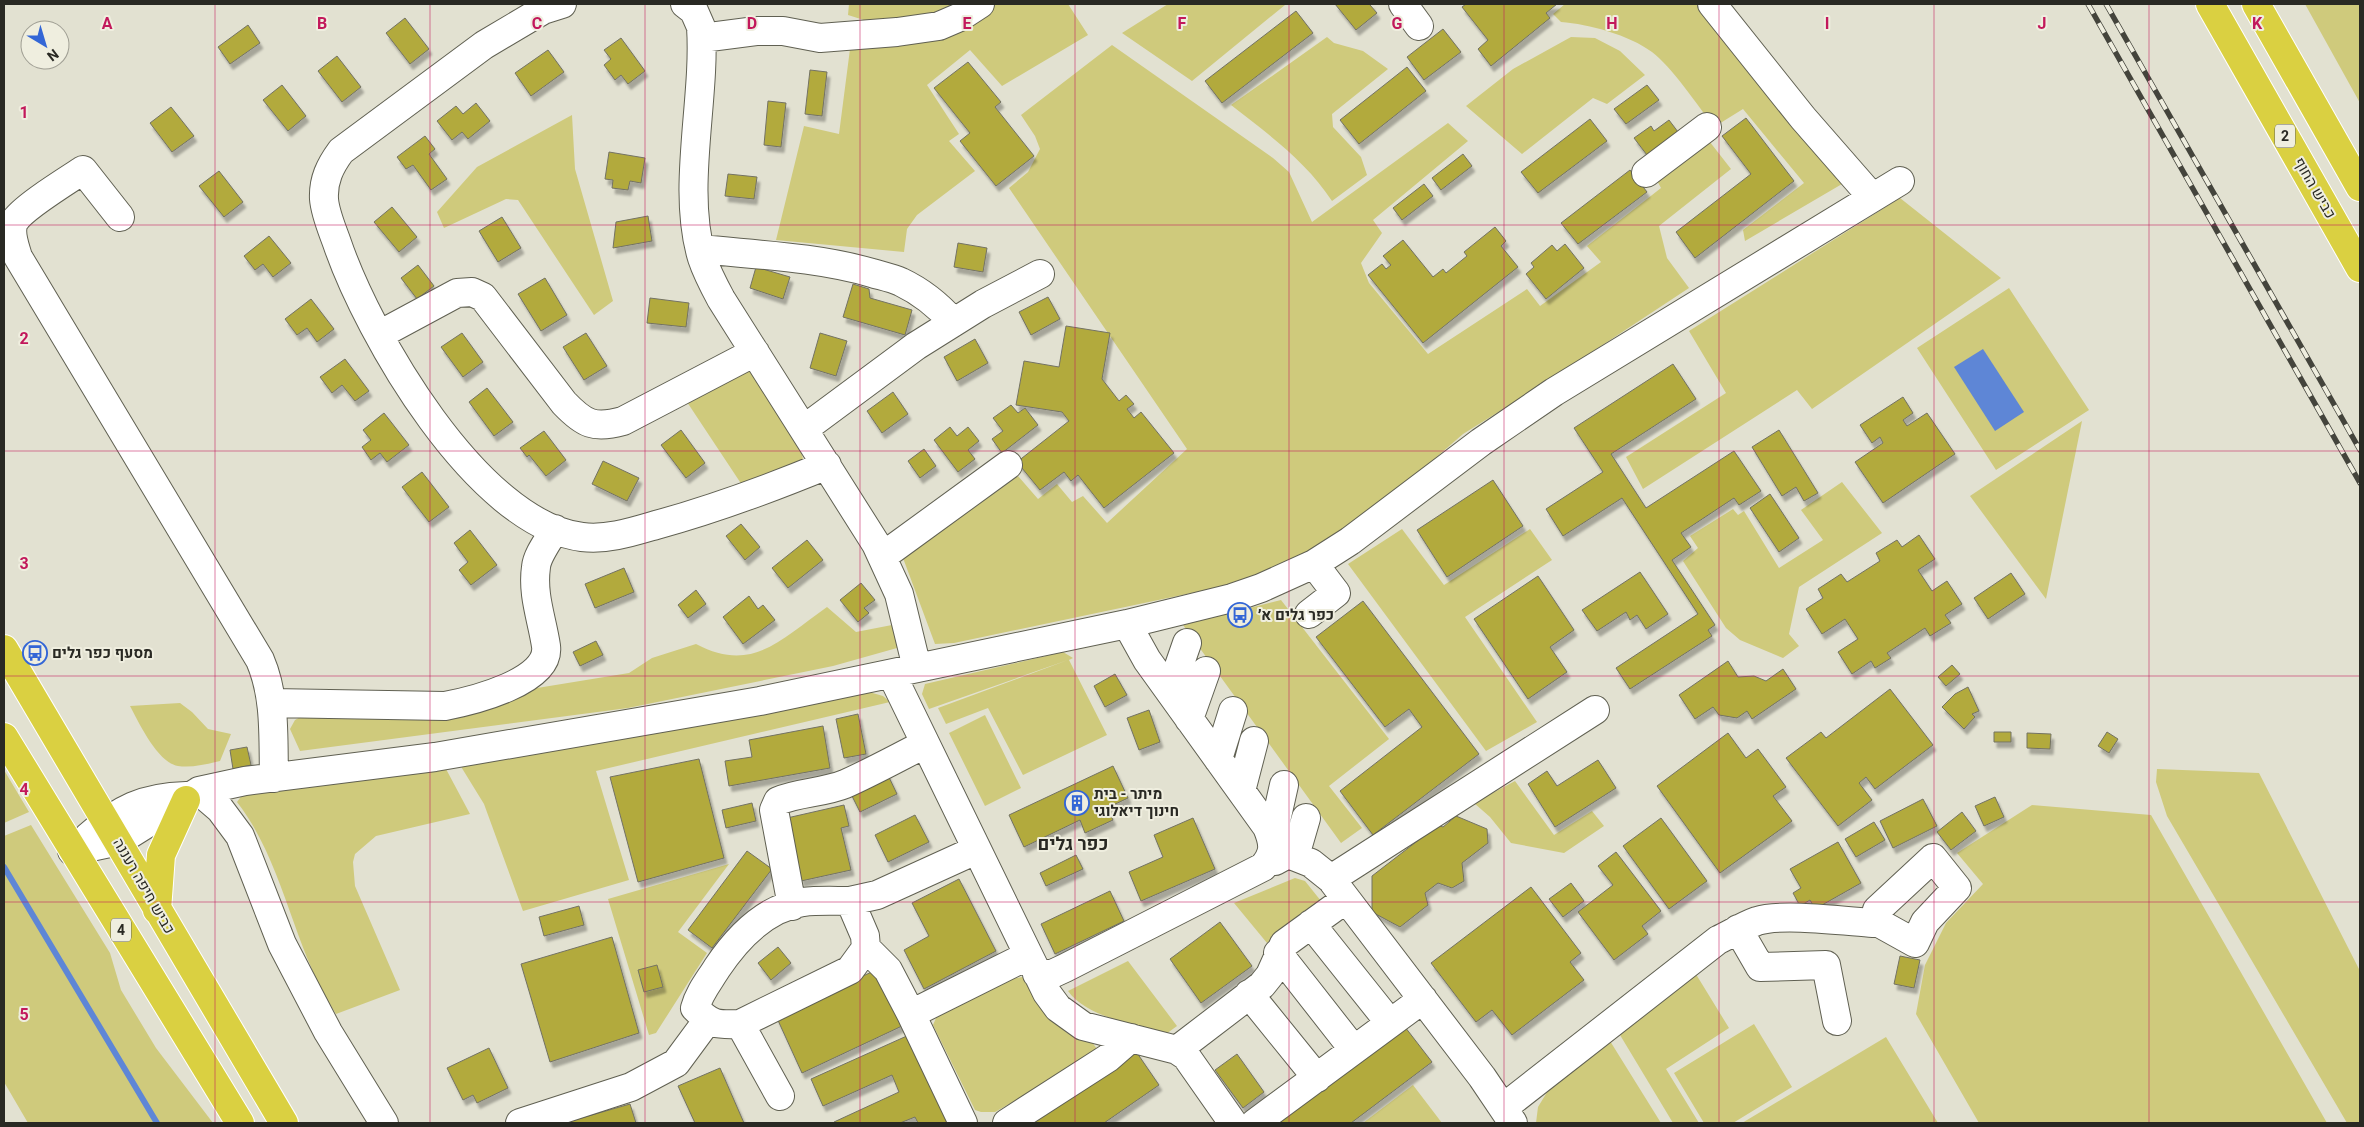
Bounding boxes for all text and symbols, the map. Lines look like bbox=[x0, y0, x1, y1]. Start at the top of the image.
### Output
text: A bbox=[102, 14, 113, 33]
text: B bbox=[317, 14, 327, 33]
text: C bbox=[532, 14, 542, 33]
text: D bbox=[747, 14, 757, 33]
text: E bbox=[963, 14, 972, 33]
text: F bbox=[1178, 14, 1187, 33]
text: G bbox=[1392, 14, 1403, 33]
text: H bbox=[1606, 14, 1618, 33]
text: I bbox=[1825, 14, 1829, 33]
text: J bbox=[2038, 14, 2046, 33]
text: K bbox=[2252, 14, 2263, 33]
north arrow bbox=[20, 20, 70, 70]
text: N bbox=[44, 46, 62, 65]
text: 1 bbox=[19, 103, 29, 122]
road number: 2 bbox=[2275, 124, 2295, 148]
street label: כביש החוף bbox=[2290, 154, 2340, 222]
text: 2 bbox=[19, 329, 29, 348]
text: 3 bbox=[19, 554, 29, 573]
bus stop icon: כפר גלים א׳ bbox=[1227, 602, 1253, 628]
place label: כפר גלים א׳ bbox=[1258, 606, 1334, 624]
bus stop icon: מסעף כפר גלים bbox=[22, 640, 48, 666]
place label: מסעף כפר גלים bbox=[52, 644, 153, 662]
text: 4 bbox=[19, 780, 29, 799]
place label: מיתר - בית חינוך דיאלוגי bbox=[1094, 785, 1179, 820]
building icon: מיתר - בית חינוך דיאלוגי bbox=[1064, 790, 1090, 816]
district label: כפר גלים bbox=[1038, 833, 1108, 854]
street label: כביש חיפה רעננה bbox=[109, 835, 179, 937]
road number: 4 bbox=[111, 918, 131, 942]
text: 5 bbox=[19, 1005, 29, 1024]

